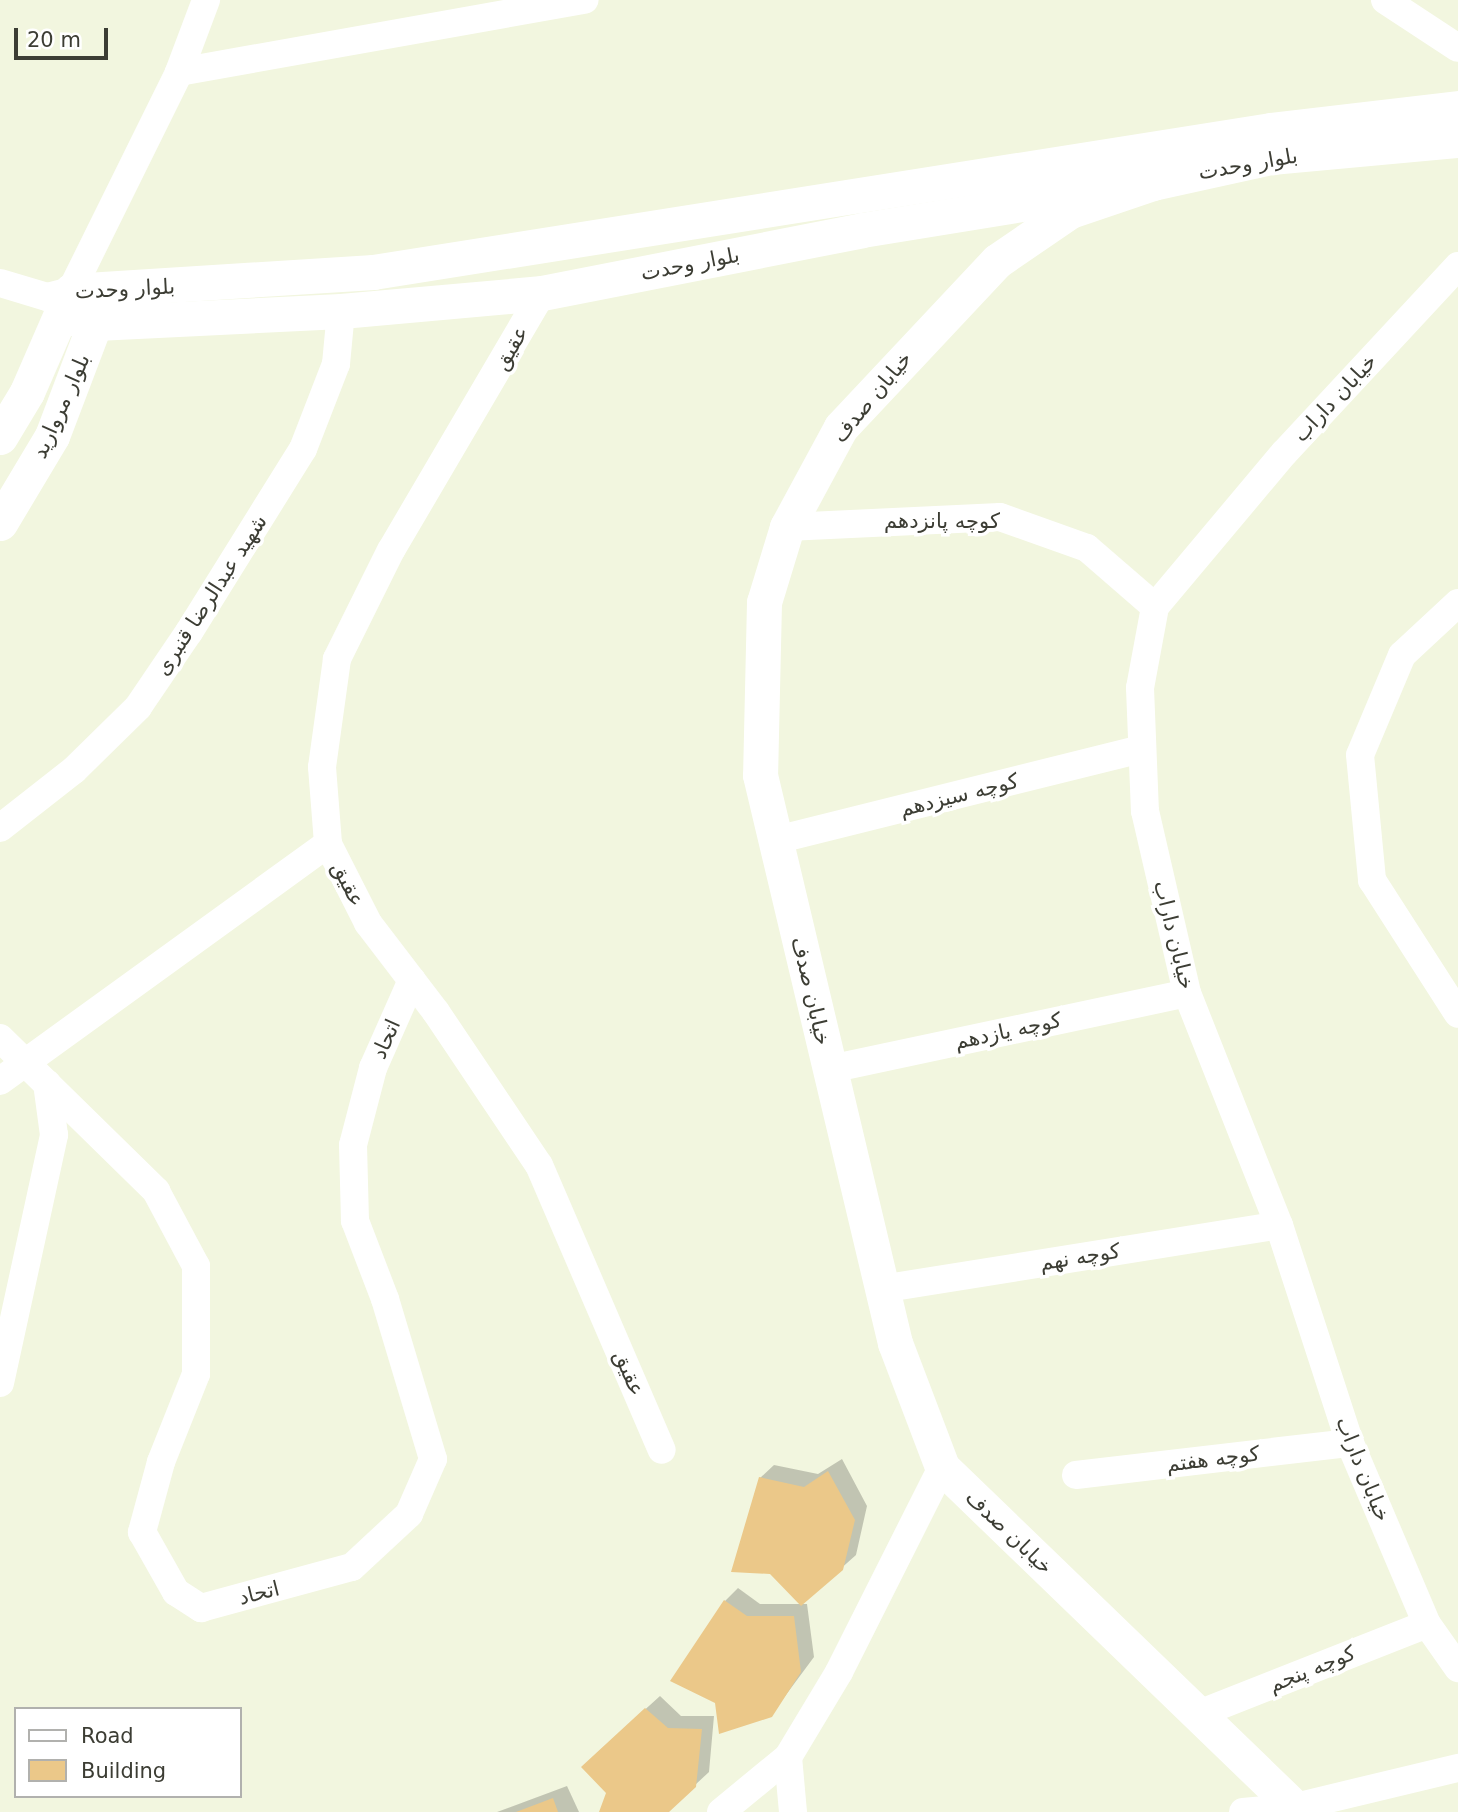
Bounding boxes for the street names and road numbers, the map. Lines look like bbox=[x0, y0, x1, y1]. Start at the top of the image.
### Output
street label: بلوار وحدت bbox=[1196, 143, 1300, 185]
street label: بلوار وحدت bbox=[638, 242, 742, 286]
street label: بلوار وحدت bbox=[74, 274, 176, 304]
street label: عقیق bbox=[488, 321, 534, 375]
street label: خیابان صدف bbox=[827, 347, 917, 447]
street label: خیابان داراب bbox=[1288, 349, 1382, 447]
street label: بلوار مروارید bbox=[27, 350, 95, 462]
street label: کوچه پانزدهم bbox=[884, 508, 1000, 534]
street label: شهید عبدالرضا قنبری bbox=[150, 510, 272, 680]
street label: کوچه سیزدهم bbox=[897, 768, 1021, 822]
street label: عقیق bbox=[326, 857, 370, 911]
street label: خیابان داراب bbox=[1148, 878, 1200, 992]
street label: خیابان صدف bbox=[786, 934, 836, 1048]
street label: کوچه یازدهم bbox=[952, 1007, 1064, 1055]
street label: اتحاد bbox=[366, 1015, 406, 1063]
street label: کوچه نهم bbox=[1038, 1238, 1122, 1276]
street label: عقیق bbox=[608, 1346, 650, 1400]
street label: خیابان داراب bbox=[1331, 1413, 1395, 1525]
street label: کوچه هفتم bbox=[1165, 1441, 1261, 1477]
street label: خیابان صدف bbox=[960, 1484, 1058, 1580]
street label: اتحاد bbox=[236, 1576, 282, 1610]
street label: کوچه پنجم bbox=[1265, 1640, 1359, 1698]

